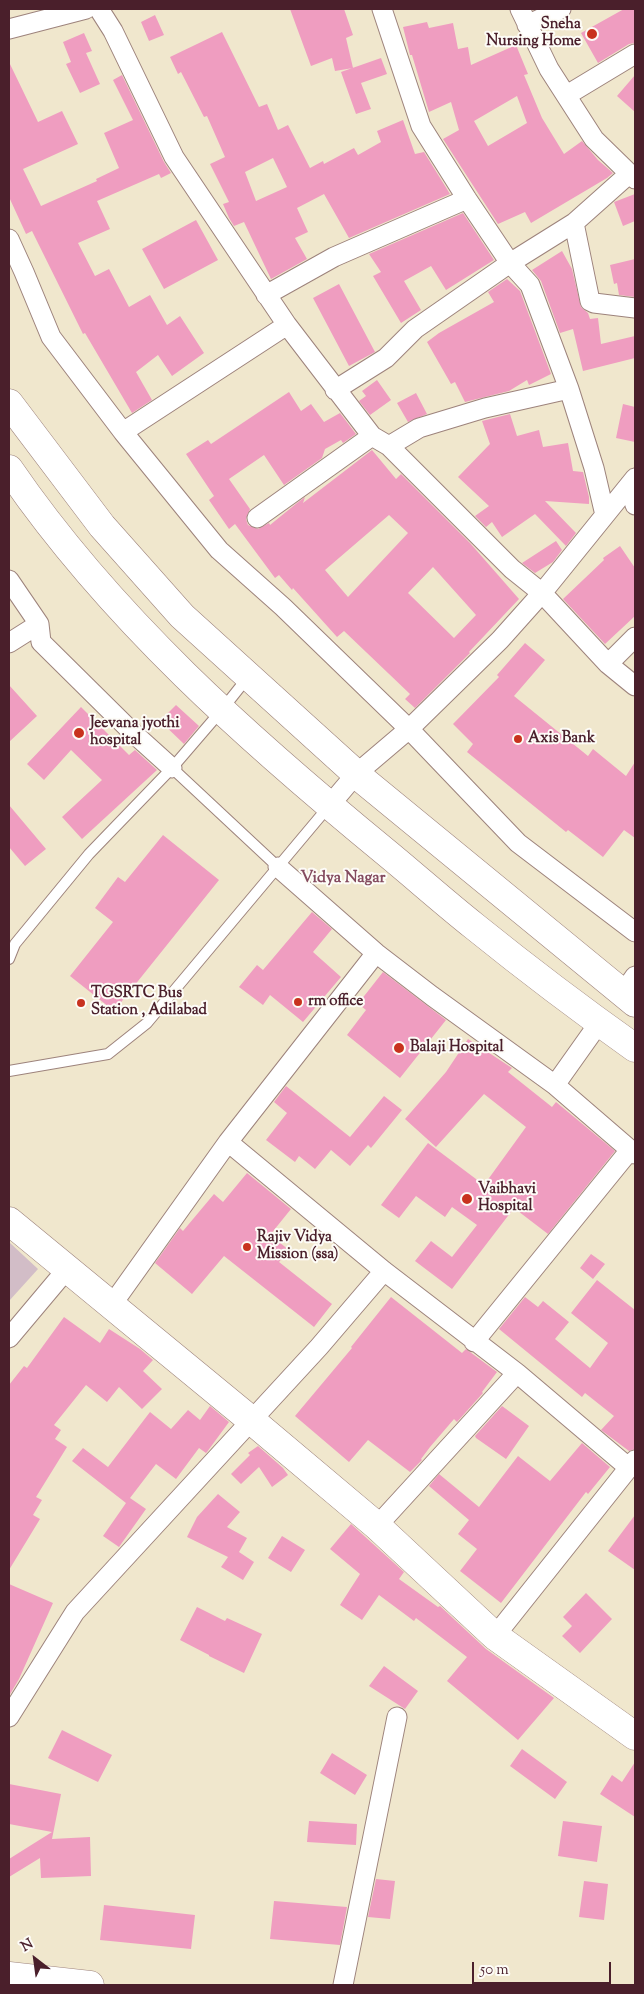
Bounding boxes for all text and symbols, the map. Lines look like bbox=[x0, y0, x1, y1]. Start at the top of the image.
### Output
place label: Sneha Nursing Home bbox=[486, 16, 581, 51]
marker: Sneha Nursing Home bbox=[585, 27, 599, 41]
place label: Jeevana jyothi hospital bbox=[90, 715, 180, 750]
marker: Jeevana jyothi hospital bbox=[72, 726, 86, 740]
place label: Axis Bank bbox=[528, 730, 595, 748]
marker: Axis Bank bbox=[512, 733, 524, 745]
district label: Vidya Nagar bbox=[301, 869, 385, 889]
place label: TGSRTC Bus Station , Adilabad bbox=[91, 985, 207, 1020]
place label: rm office bbox=[308, 993, 363, 1011]
marker: rm office bbox=[292, 996, 304, 1008]
marker: TGSRTC Bus Station , Adilabad bbox=[75, 997, 87, 1009]
place label: Balaji Hospital bbox=[410, 1039, 504, 1057]
marker: Balaji Hospital bbox=[392, 1041, 406, 1055]
place label: Vaibhavi Hospital bbox=[478, 1181, 536, 1216]
marker: Vaibhavi Hospital bbox=[460, 1192, 474, 1206]
place label: Rajiv Vidya Mission (ssa) bbox=[257, 1229, 338, 1264]
marker: Rajiv Vidya Mission (ssa) bbox=[241, 1241, 253, 1253]
north arrow bbox=[10, 1934, 60, 1984]
text: N bbox=[18, 1935, 37, 1957]
scale bar bbox=[474, 1952, 613, 1984]
text: 50 m bbox=[480, 1960, 509, 1981]

